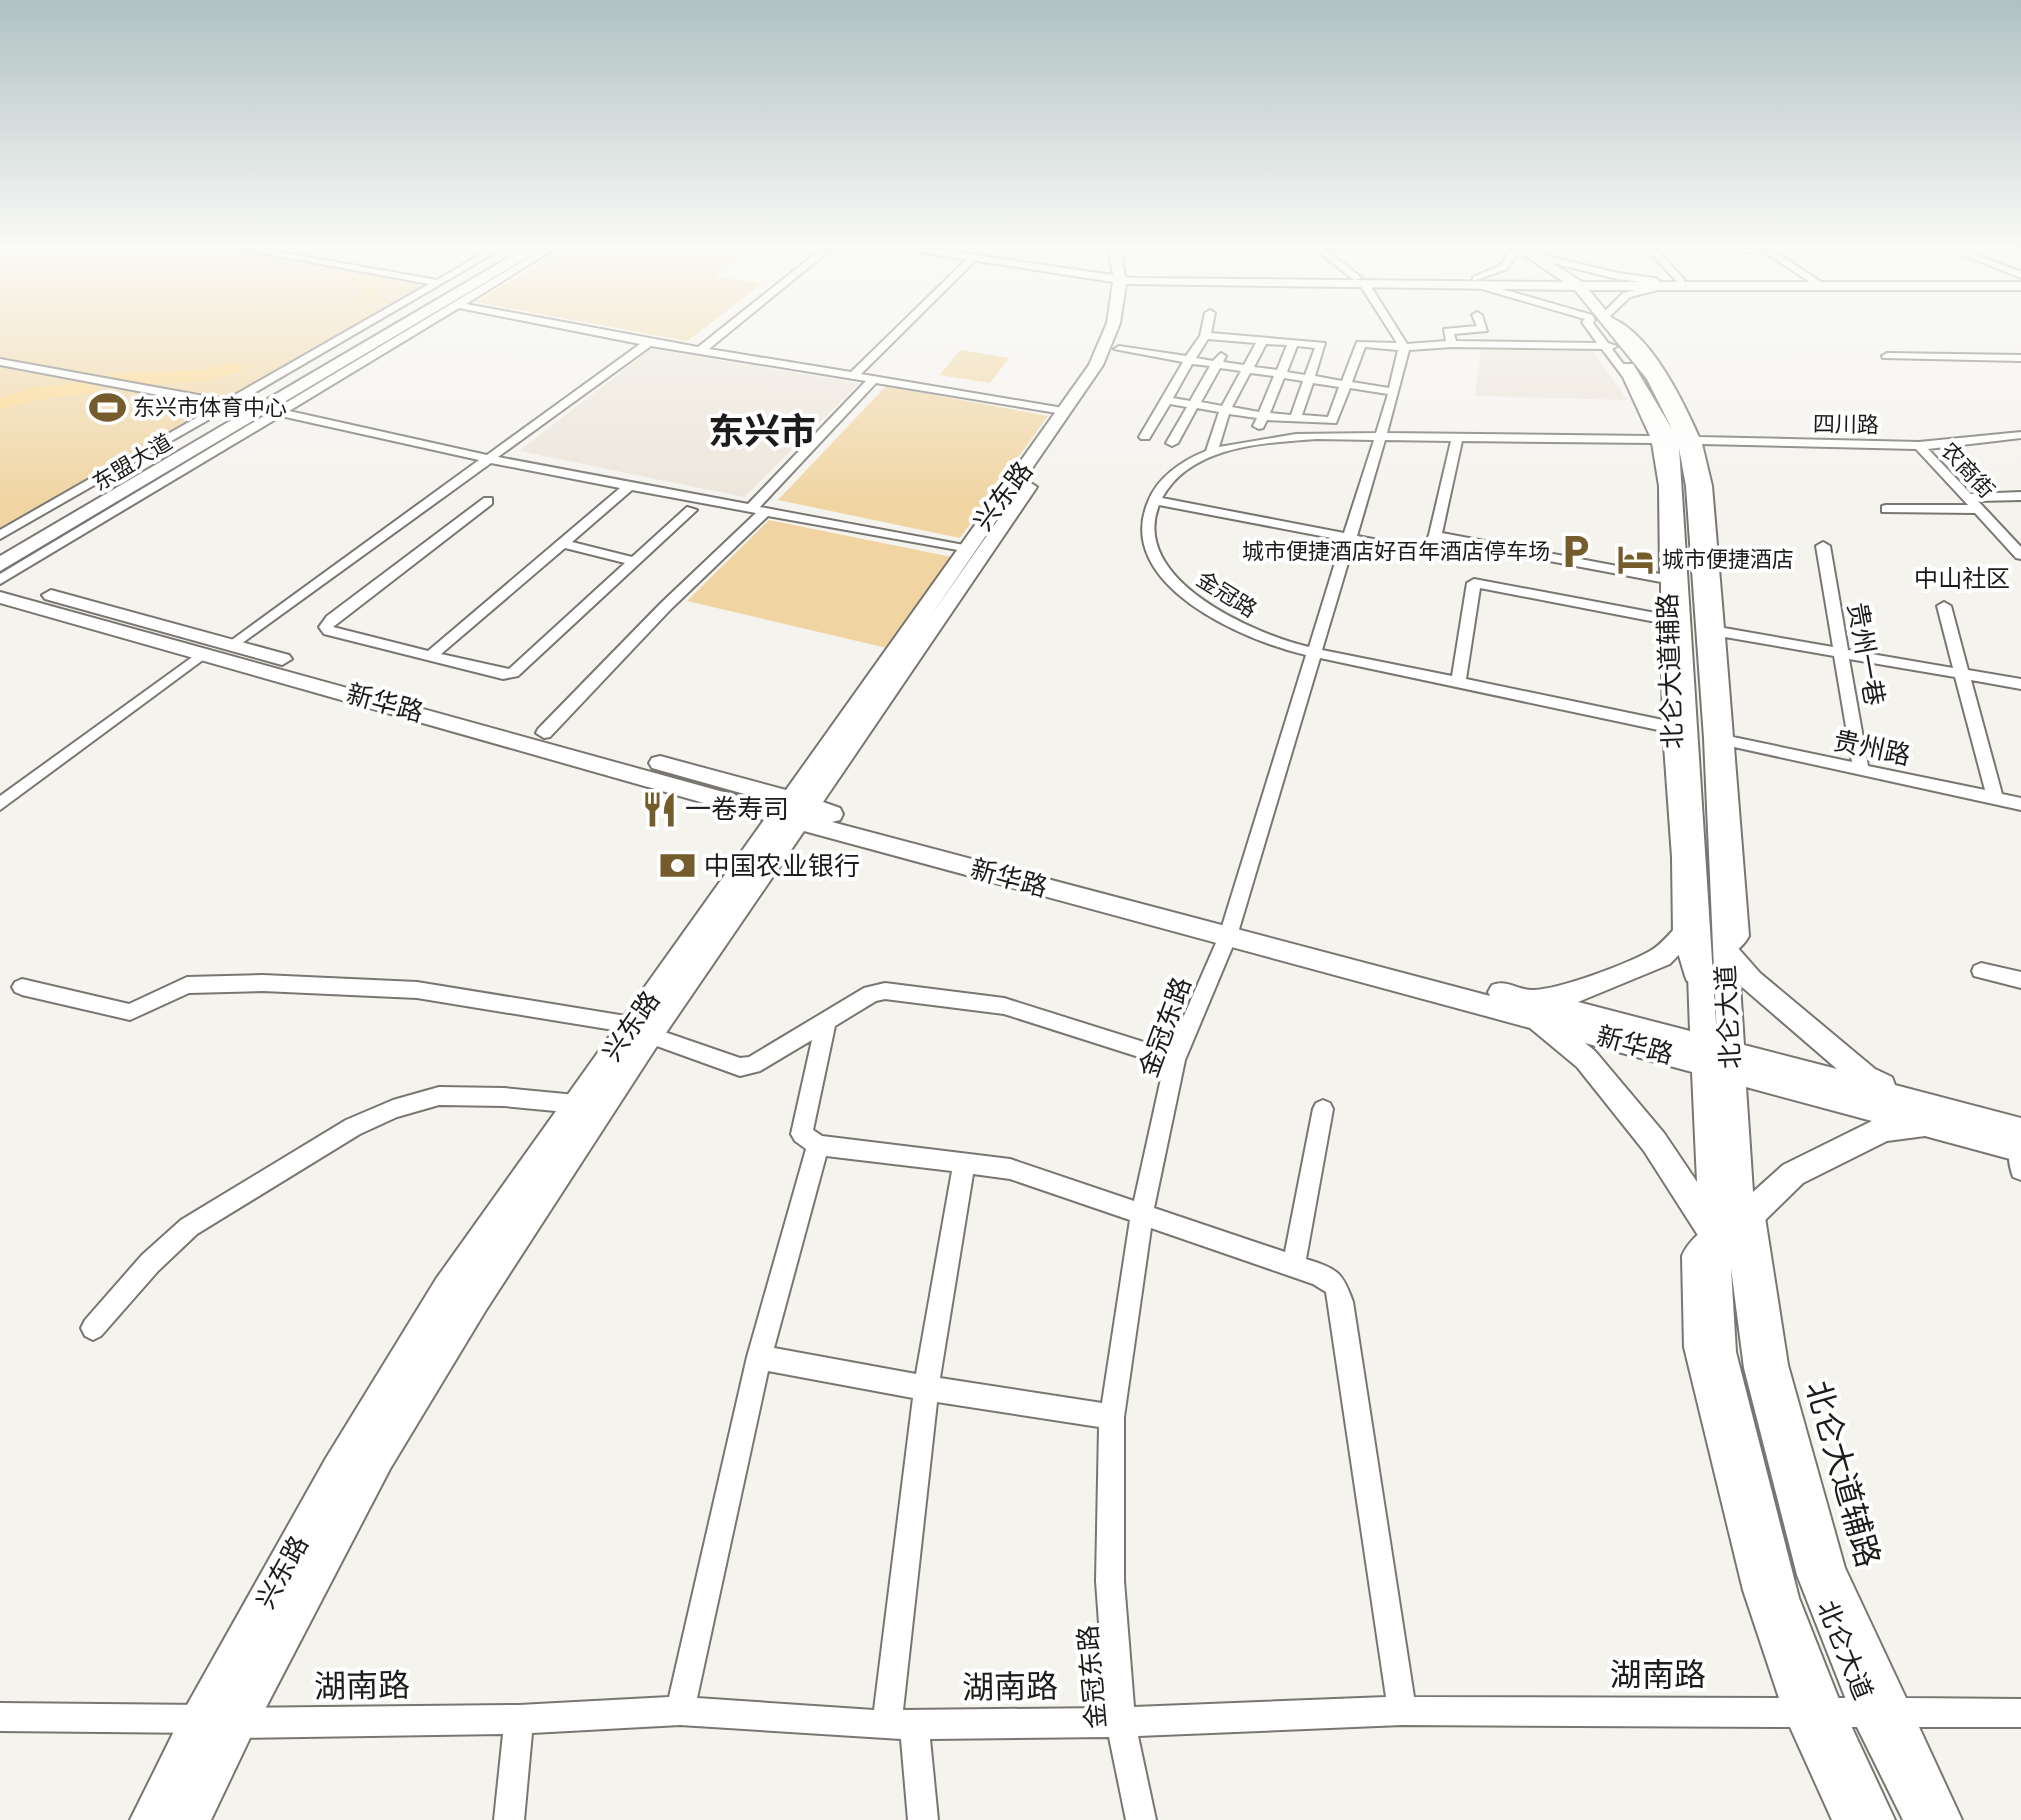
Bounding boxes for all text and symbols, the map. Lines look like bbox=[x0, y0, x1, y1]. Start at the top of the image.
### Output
sports icon: 东兴市体育中心 bbox=[88, 388, 126, 426]
place label: 东兴市体育中心 bbox=[133, 394, 287, 419]
district label: 东兴市 bbox=[708, 410, 816, 451]
street label: 四川路 bbox=[1813, 410, 1879, 437]
street label: 东盟大道 bbox=[88, 428, 176, 495]
street label: 农商街 bbox=[1937, 437, 2000, 502]
street label: 兴东路 bbox=[968, 456, 1038, 536]
parking icon: 城市便捷酒店好百年酒店停车场 bbox=[1557, 532, 1595, 570]
place label: 城市便捷酒店好百年酒店停车场 bbox=[1242, 538, 1550, 563]
hotel icon: 城市便捷酒店 bbox=[1617, 540, 1655, 578]
place label: 城市便捷酒店 bbox=[1662, 546, 1794, 571]
street label: 金冠路 bbox=[1193, 565, 1262, 622]
district label: 中山社区 bbox=[1914, 565, 2010, 592]
street label: 北仑大道辅路 bbox=[1652, 593, 1687, 749]
street label: 贵州一巷 bbox=[1843, 600, 1890, 708]
street label: 新华路 bbox=[344, 678, 427, 727]
street label: 贵州路 bbox=[1831, 725, 1913, 770]
restaurant icon: 一卷寿司 bbox=[640, 790, 678, 828]
place label: 一卷寿司 bbox=[685, 794, 789, 823]
bank icon: 中国农业银行 bbox=[659, 847, 697, 885]
place label: 中国农业银行 bbox=[704, 851, 860, 880]
street label: 新华路 bbox=[968, 853, 1051, 902]
street label: 北仑大道 bbox=[1710, 964, 1745, 1070]
street label: 金冠东路 bbox=[1133, 973, 1196, 1081]
street label: 兴东路 bbox=[596, 985, 665, 1066]
street label: 新华路 bbox=[1594, 1020, 1677, 1069]
street label: 北仑大道辅路 bbox=[1800, 1376, 1888, 1571]
street label: 兴东路 bbox=[250, 1531, 313, 1613]
street label: 北仑大道 bbox=[1813, 1596, 1878, 1703]
street label: 金冠东路 bbox=[1073, 1624, 1110, 1730]
street label: 湖南路 bbox=[1610, 1656, 1706, 1692]
street label: 湖南路 bbox=[314, 1666, 410, 1704]
street label: 湖南路 bbox=[962, 1667, 1058, 1705]

